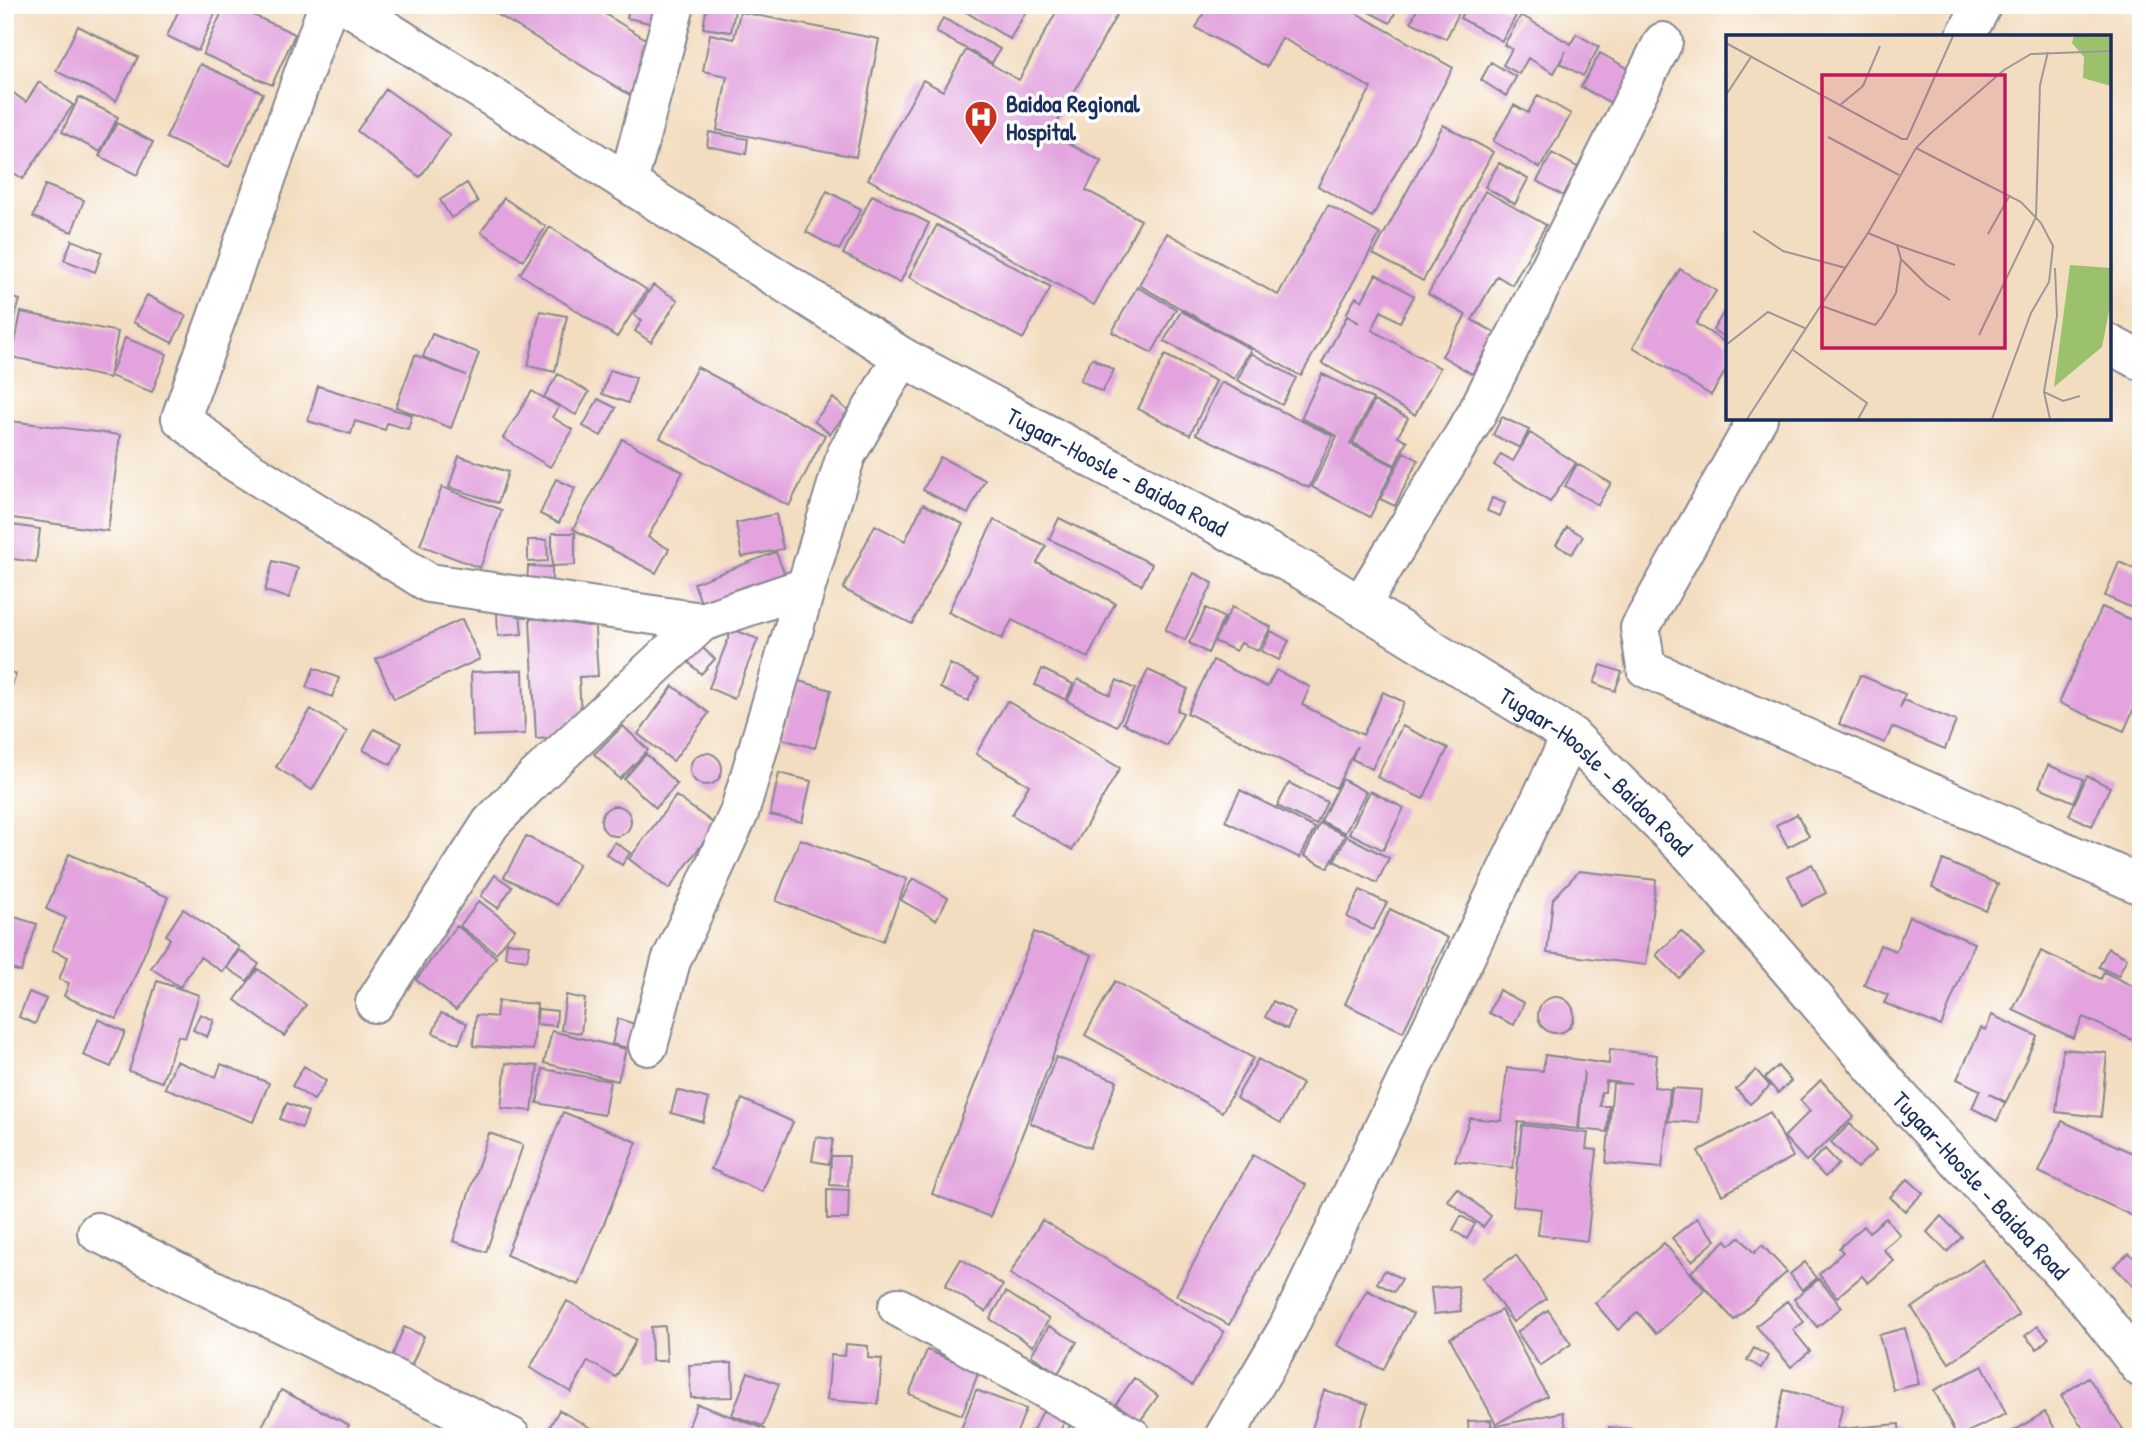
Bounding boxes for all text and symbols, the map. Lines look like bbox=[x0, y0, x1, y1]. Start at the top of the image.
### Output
inset map bbox=[1726, 35, 2111, 420]
place label: Baidoa Regional Hospital bbox=[1006, 87, 1140, 148]
hospital icon: Baidoa Regional Hospital bbox=[962, 98, 1000, 147]
street label: Tugaar-Hoosle - Baidoa Road bbox=[1001, 400, 1233, 544]
street label: Tugaar-Hoosle - Baidoa Road bbox=[1493, 679, 1700, 863]
street label: Tugaar-Hoosle - Baidoa Road bbox=[1885, 1084, 2077, 1286]

